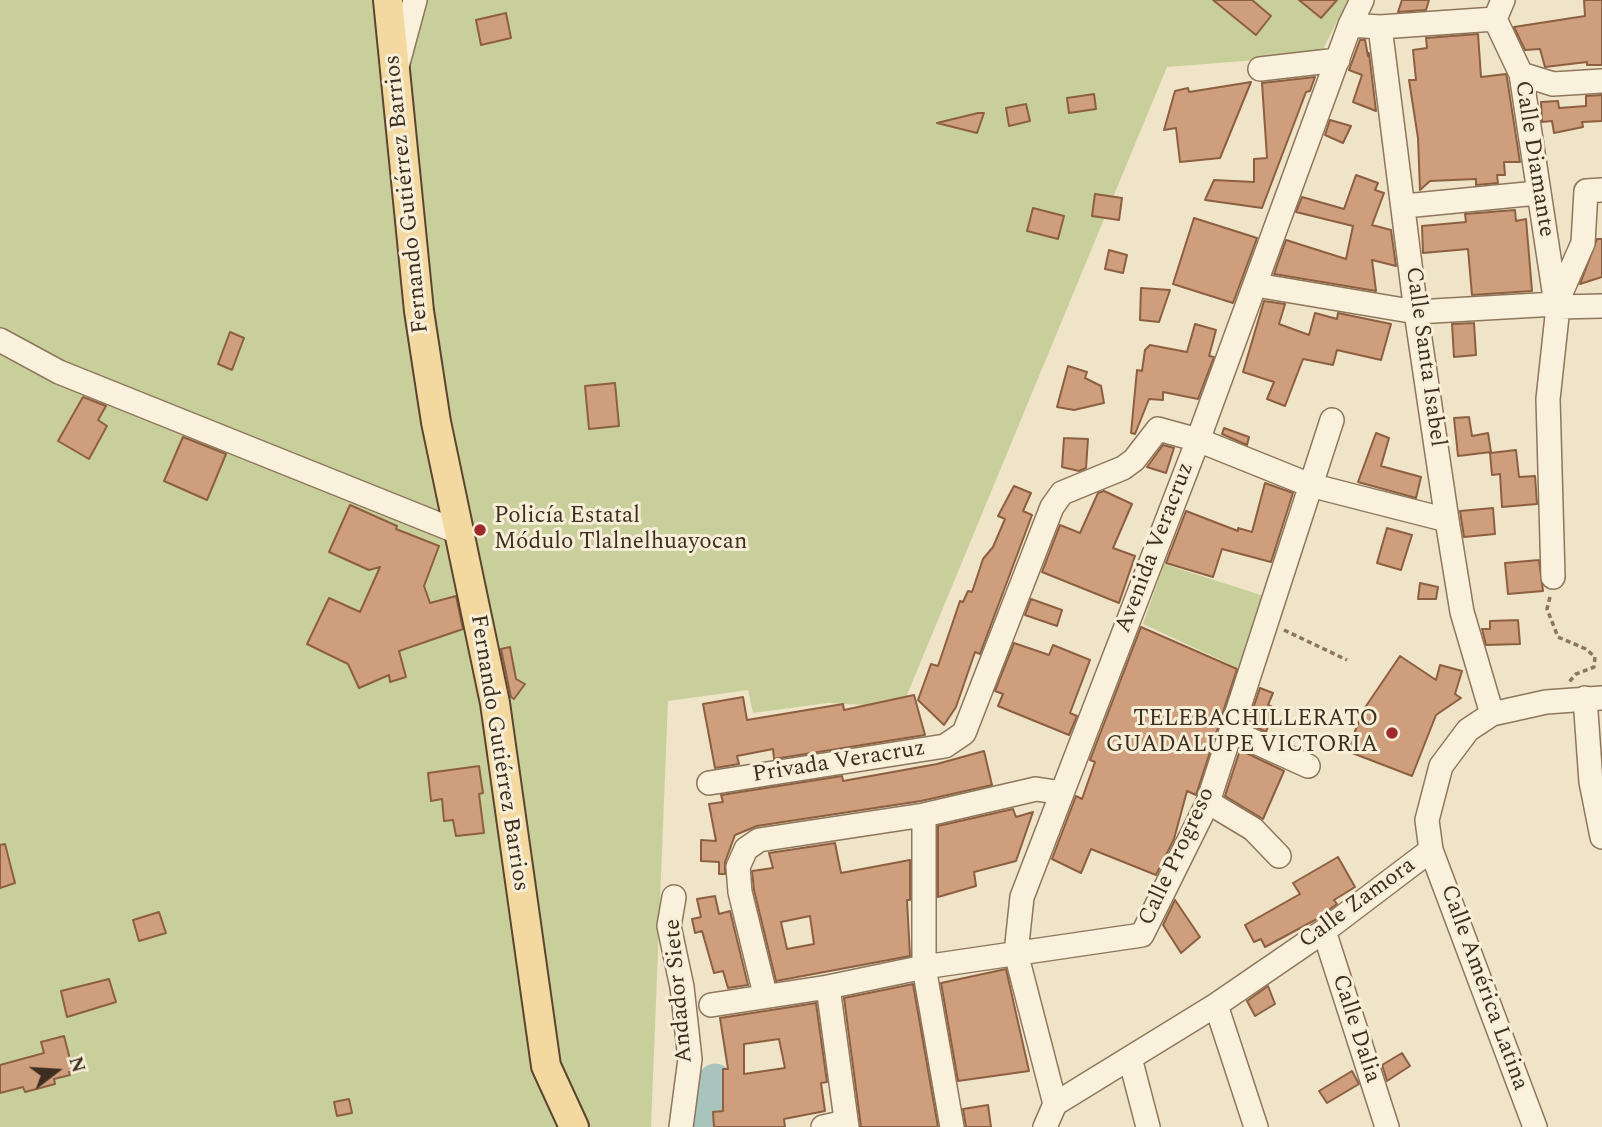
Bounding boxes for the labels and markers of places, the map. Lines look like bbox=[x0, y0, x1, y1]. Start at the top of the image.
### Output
place label: Policía Estatal Módulo Tlalnelhuayocan bbox=[494, 503, 747, 557]
marker: Policía Estatal Módulo Tlalnelhuayocan bbox=[472, 522, 488, 538]
place label: TELEBACHILLERATO GUADALUPE VICTORIA bbox=[1106, 706, 1378, 760]
marker: TELEBACHILLERATO GUADALUPE VICTORIA bbox=[1384, 725, 1400, 741]

